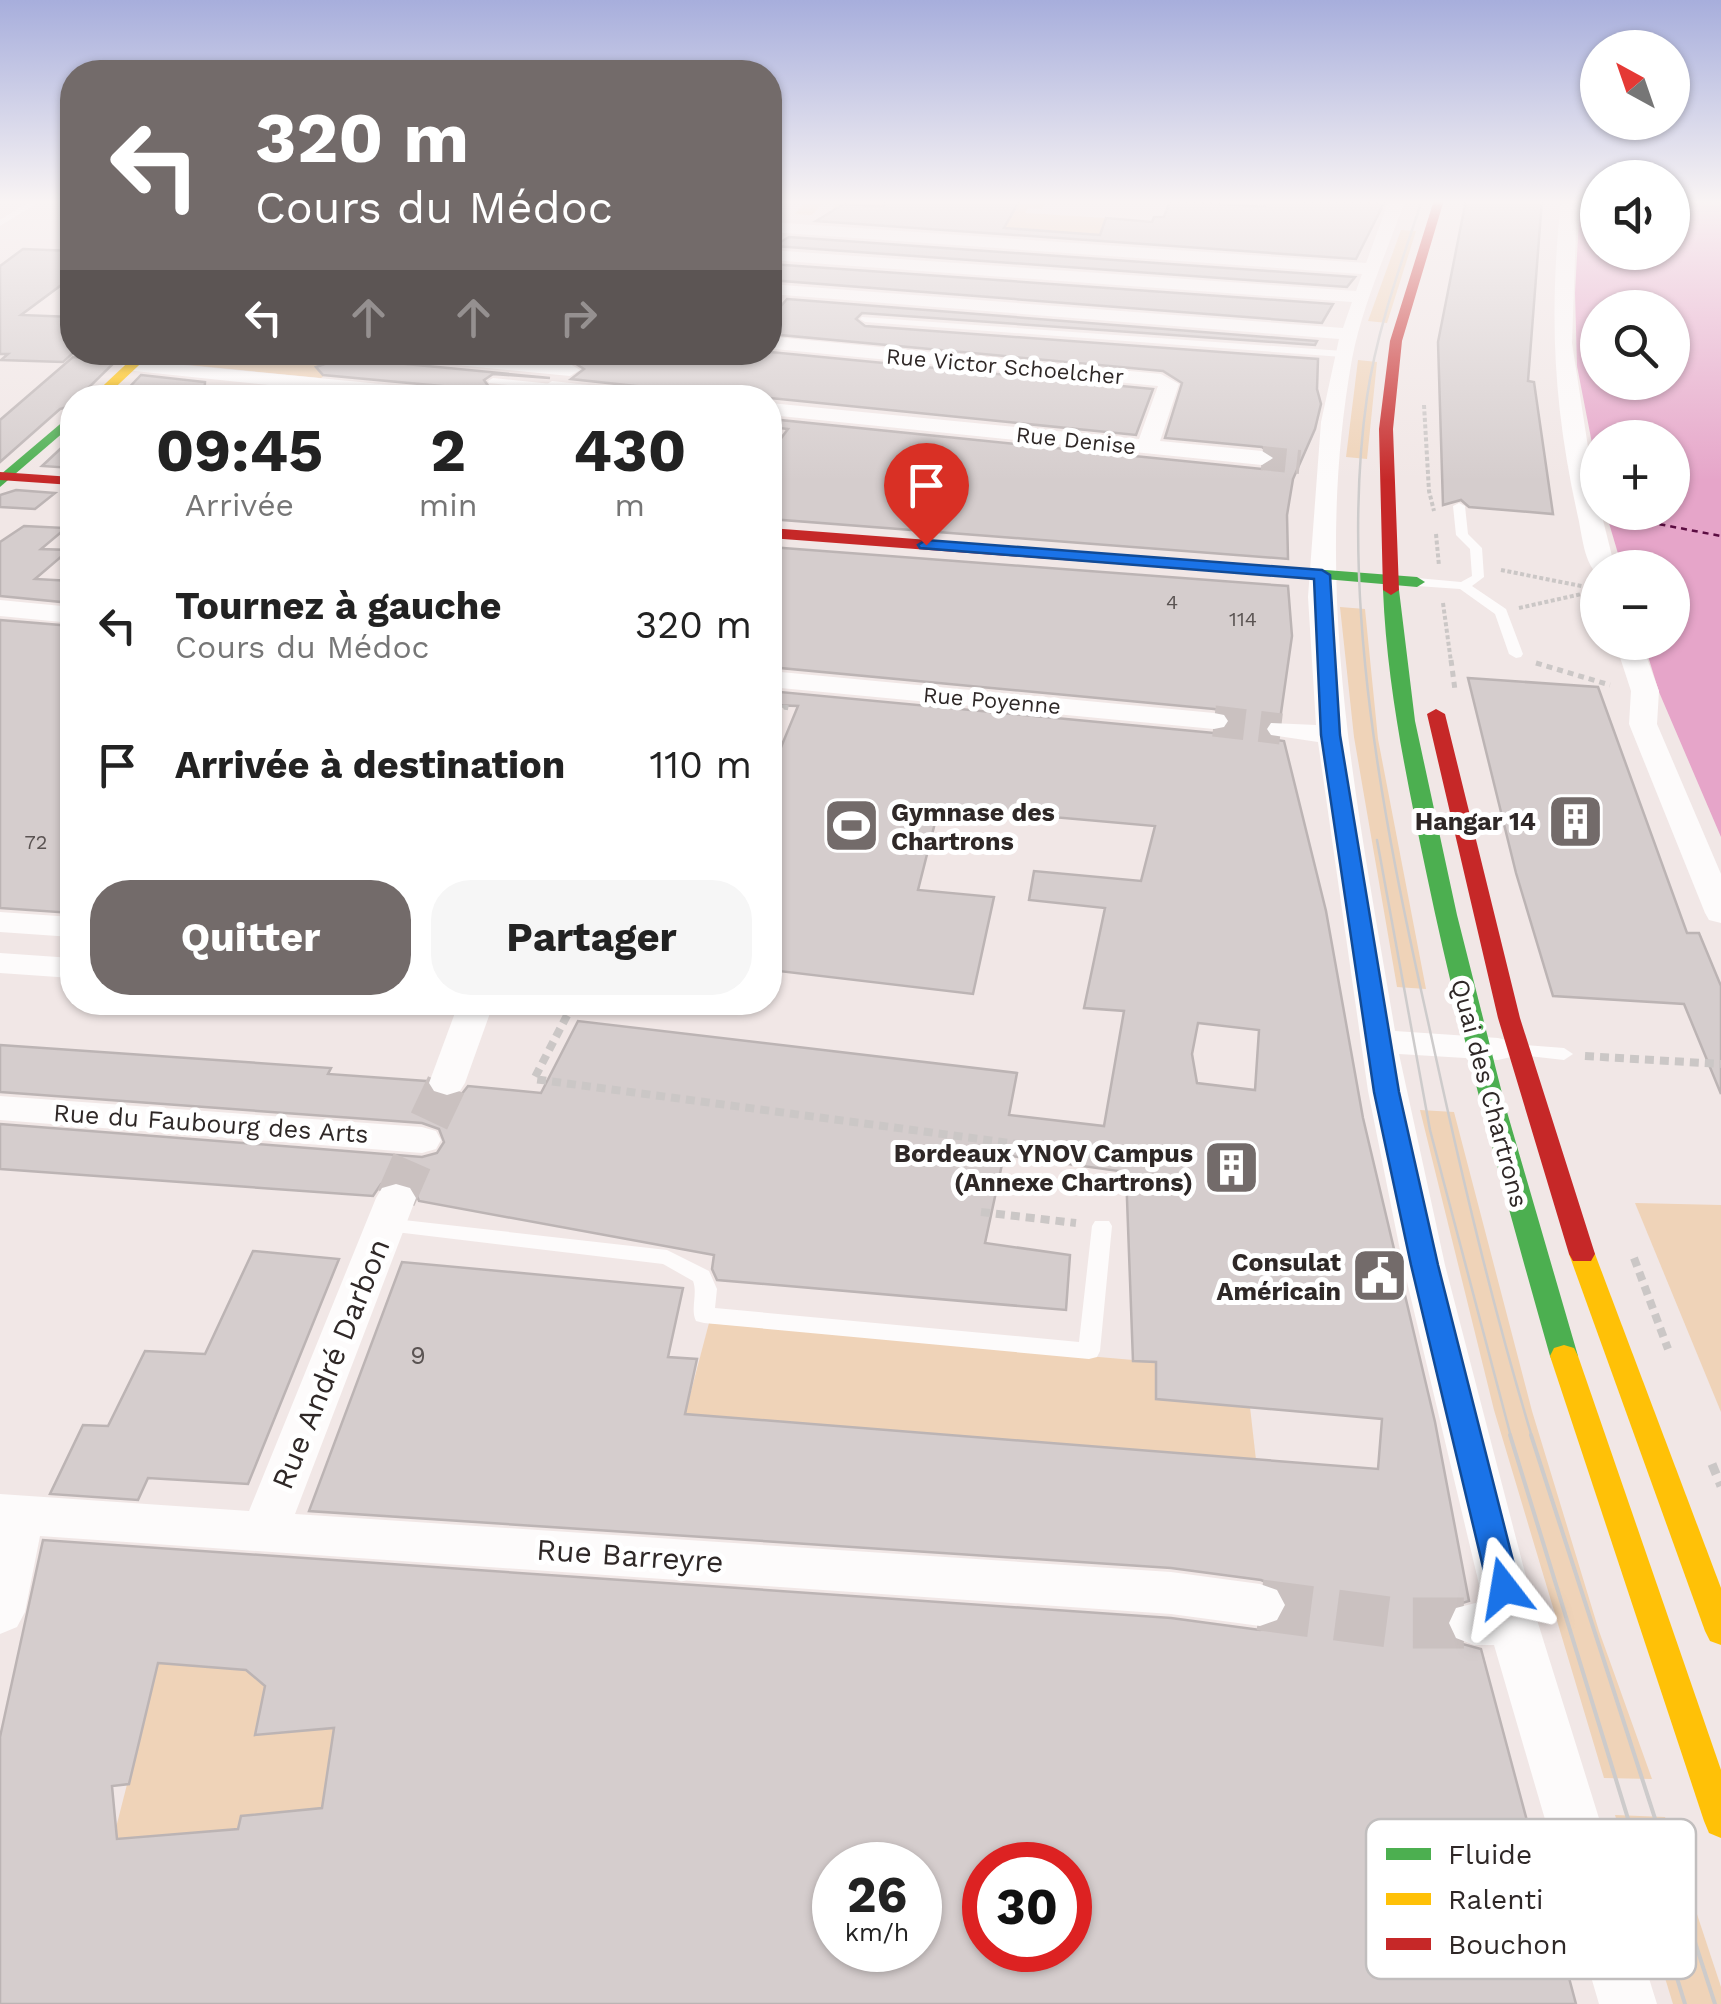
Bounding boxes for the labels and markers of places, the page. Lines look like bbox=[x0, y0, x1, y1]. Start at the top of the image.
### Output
pin bbox=[884, 443, 969, 546]
building icon: Hangar 14 bbox=[1545, 791, 1605, 851]
sports icon: Gymnase des Chartrons bbox=[822, 796, 882, 856]
place label: Gymnase des Chartrons bbox=[891, 798, 1055, 856]
place label: Hangar 14 bbox=[1415, 807, 1536, 836]
building icon: Bordeaux YNOV Campus (Annexe Chartrons) bbox=[1202, 1137, 1262, 1197]
place label: Bordeaux YNOV Campus (Annexe Chartrons) bbox=[894, 1139, 1193, 1197]
public building icon: Consulat Américain bbox=[1350, 1246, 1410, 1306]
place label: Consulat Américain bbox=[1217, 1248, 1341, 1306]

